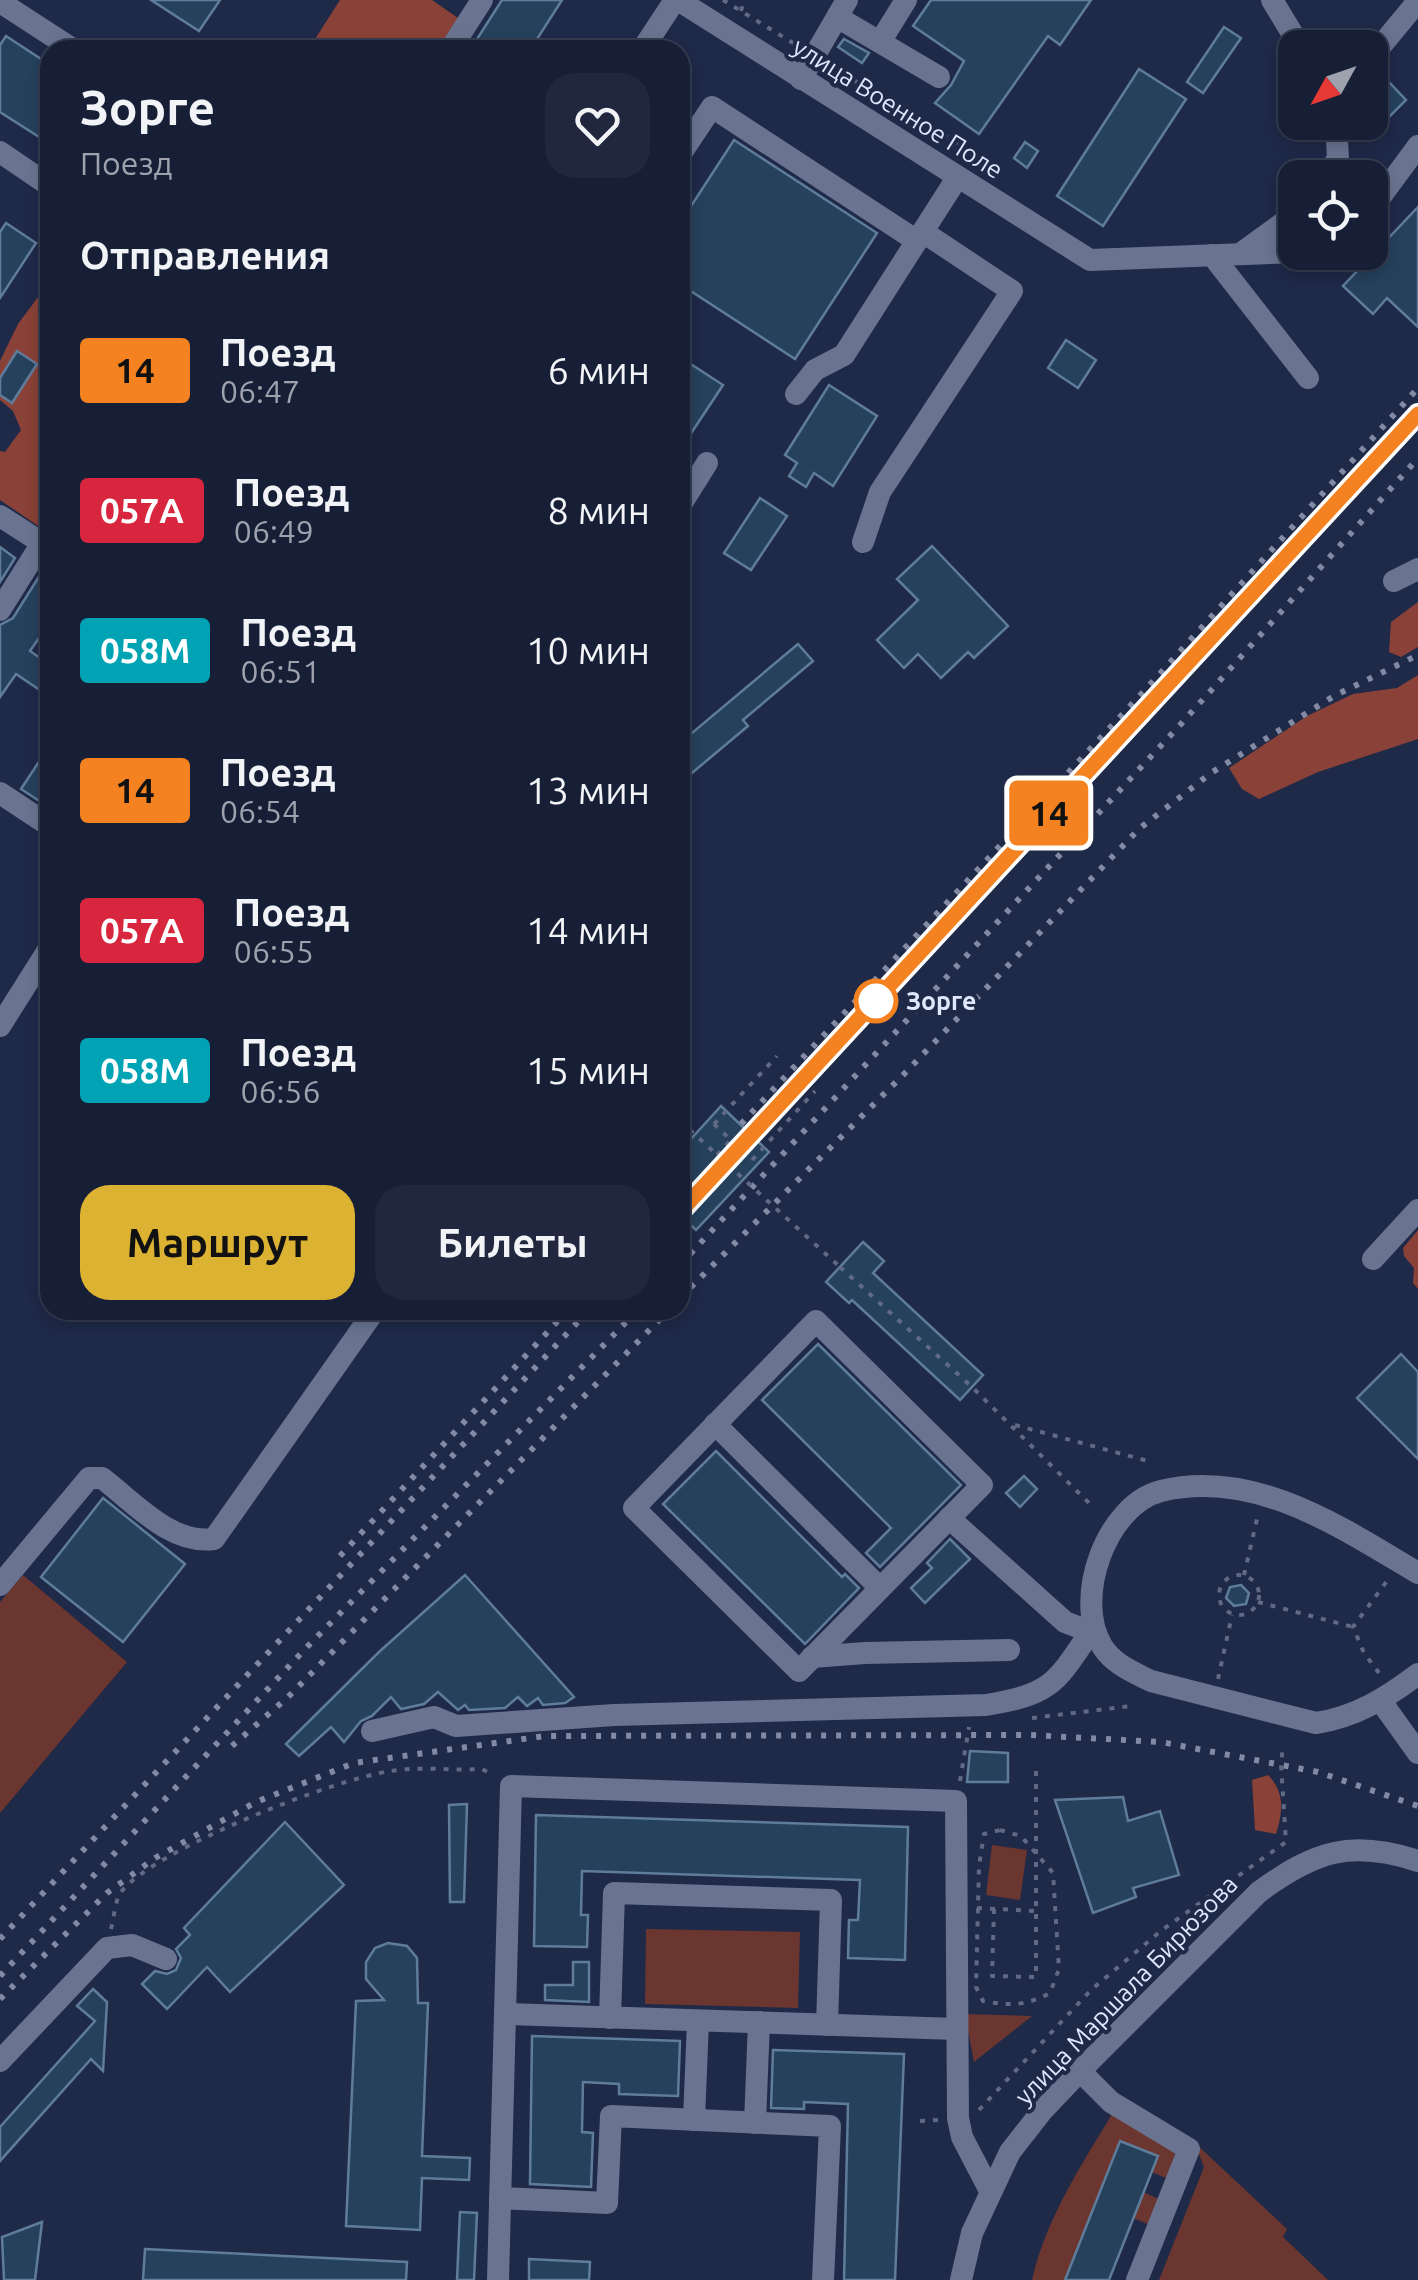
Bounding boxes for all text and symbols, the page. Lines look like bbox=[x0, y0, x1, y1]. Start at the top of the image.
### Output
north arrow bbox=[1278, 30, 1388, 140]
map controls bbox=[1278, 30, 1388, 270]
street label: улица Военное Поле bbox=[788, 32, 1008, 184]
button: heart bbox=[545, 73, 650, 178]
text: Зорге bbox=[80, 80, 215, 134]
text: Поезд bbox=[80, 145, 173, 181]
button: locate bbox=[1278, 160, 1388, 270]
text: Отправления bbox=[80, 234, 330, 276]
text: Поезд bbox=[220, 331, 336, 373]
text: 6 мин bbox=[548, 349, 650, 391]
text: 14 bbox=[115, 350, 155, 390]
text: 06:47 bbox=[220, 373, 300, 409]
text: Поезд bbox=[234, 471, 350, 513]
text: 8 мин bbox=[548, 489, 650, 531]
text: 057А bbox=[100, 490, 184, 530]
text: 06:49 bbox=[234, 513, 314, 549]
text: Поезд bbox=[240, 611, 356, 653]
text: 10 мин bbox=[526, 629, 650, 671]
text: 058М bbox=[100, 630, 190, 670]
text: 06:51 bbox=[240, 653, 320, 689]
text: Поезд bbox=[220, 751, 336, 793]
text: 13 мин bbox=[526, 769, 650, 811]
text: 14 bbox=[115, 770, 155, 810]
line badge: 14 bbox=[1004, 780, 1094, 846]
text: 06:54 bbox=[220, 793, 300, 829]
text: 14 bbox=[1029, 793, 1069, 833]
text: Поезд bbox=[234, 891, 350, 933]
text: 14 мин bbox=[526, 909, 650, 951]
text: 057А bbox=[100, 910, 184, 950]
text: 06:55 bbox=[234, 933, 314, 969]
marker: Зорге bbox=[855, 980, 897, 1022]
place label: Зорге bbox=[906, 987, 976, 1015]
text: Поезд bbox=[240, 1031, 356, 1073]
text: 15 мин bbox=[526, 1049, 650, 1091]
text: 058М bbox=[100, 1050, 190, 1090]
text: 06:56 bbox=[240, 1073, 320, 1109]
button: Маршрут bbox=[80, 1185, 355, 1300]
button: Билеты bbox=[375, 1185, 650, 1300]
street label: улица Маршала Бирюзова bbox=[1009, 1870, 1243, 2110]

